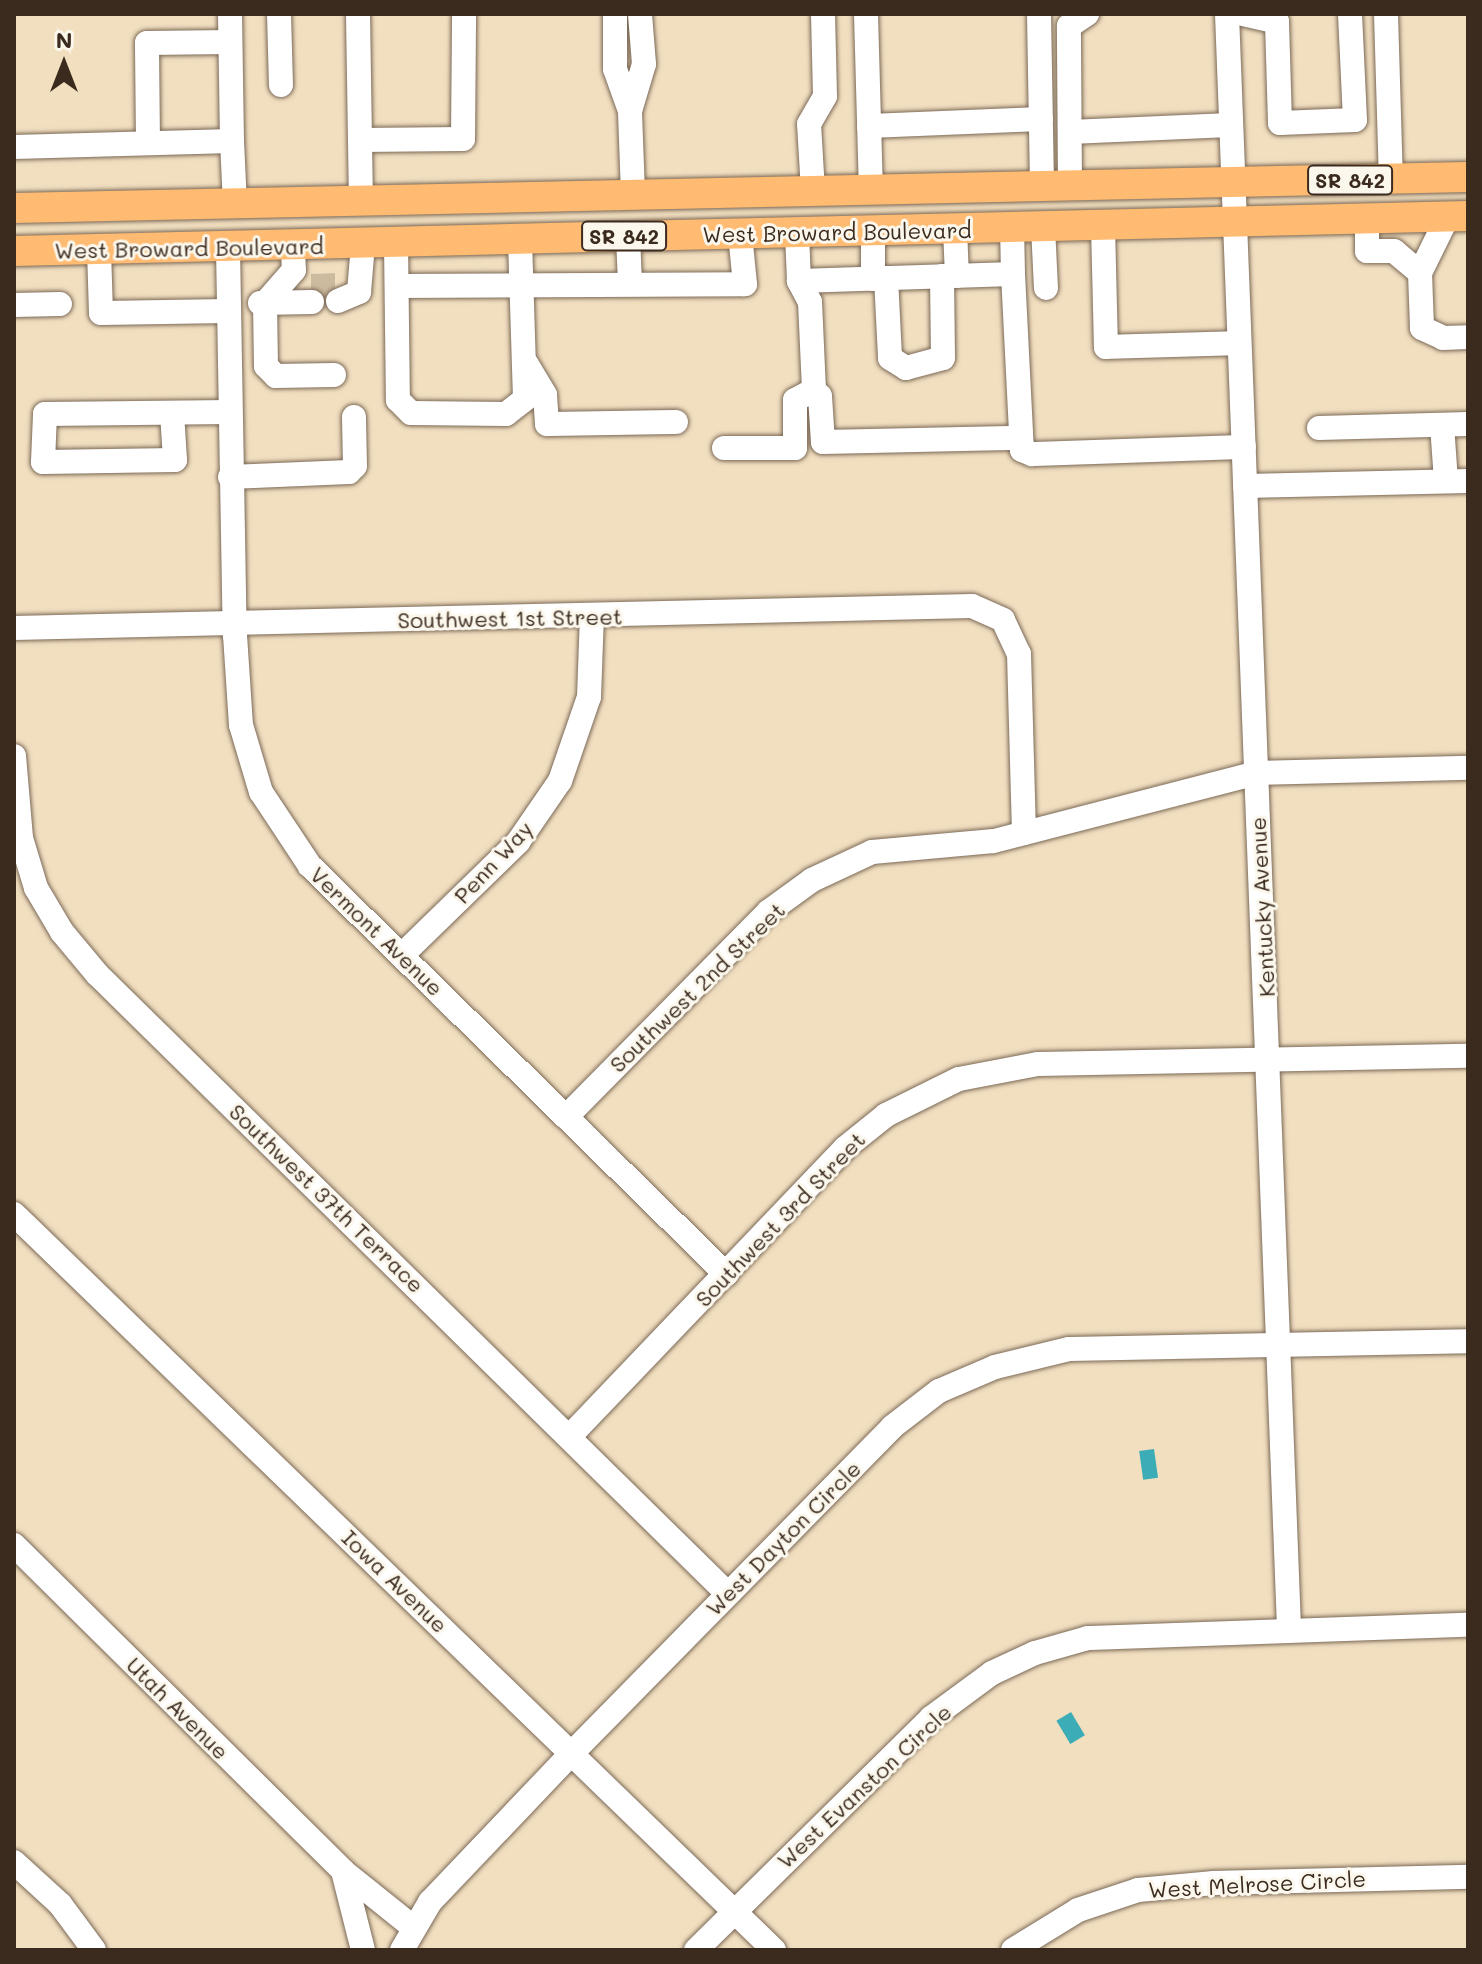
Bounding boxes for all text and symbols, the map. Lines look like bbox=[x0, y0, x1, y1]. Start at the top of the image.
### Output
north arrow bbox=[24, 24, 104, 104]
text: N bbox=[56, 25, 72, 54]
road number: SR 842 bbox=[1306, 164, 1394, 196]
street label: West Broward Boulevard bbox=[702, 216, 972, 248]
road number: SR 842 bbox=[580, 220, 668, 252]
street label: West Broward Boulevard bbox=[54, 232, 324, 264]
street label: Southwest 1st Street bbox=[397, 603, 623, 633]
street label: Penn Way bbox=[448, 815, 538, 909]
street label: Kentucky Avenue bbox=[1244, 816, 1280, 998]
street label: Vermont Avenue bbox=[305, 861, 449, 1001]
street label: Southwest 2nd Street bbox=[604, 897, 790, 1077]
street label: Southwest 37th Terrace bbox=[224, 1098, 430, 1298]
street label: Southwest 3rd Street bbox=[690, 1126, 870, 1312]
street label: West Dayton Circle bbox=[700, 1455, 866, 1621]
street label: Iowa Avenue bbox=[337, 1524, 453, 1638]
street label: Utah Avenue bbox=[121, 1651, 235, 1765]
street label: West Evanston Circle bbox=[771, 1698, 957, 1874]
street label: West Melrose Circle bbox=[1147, 1865, 1367, 1903]

